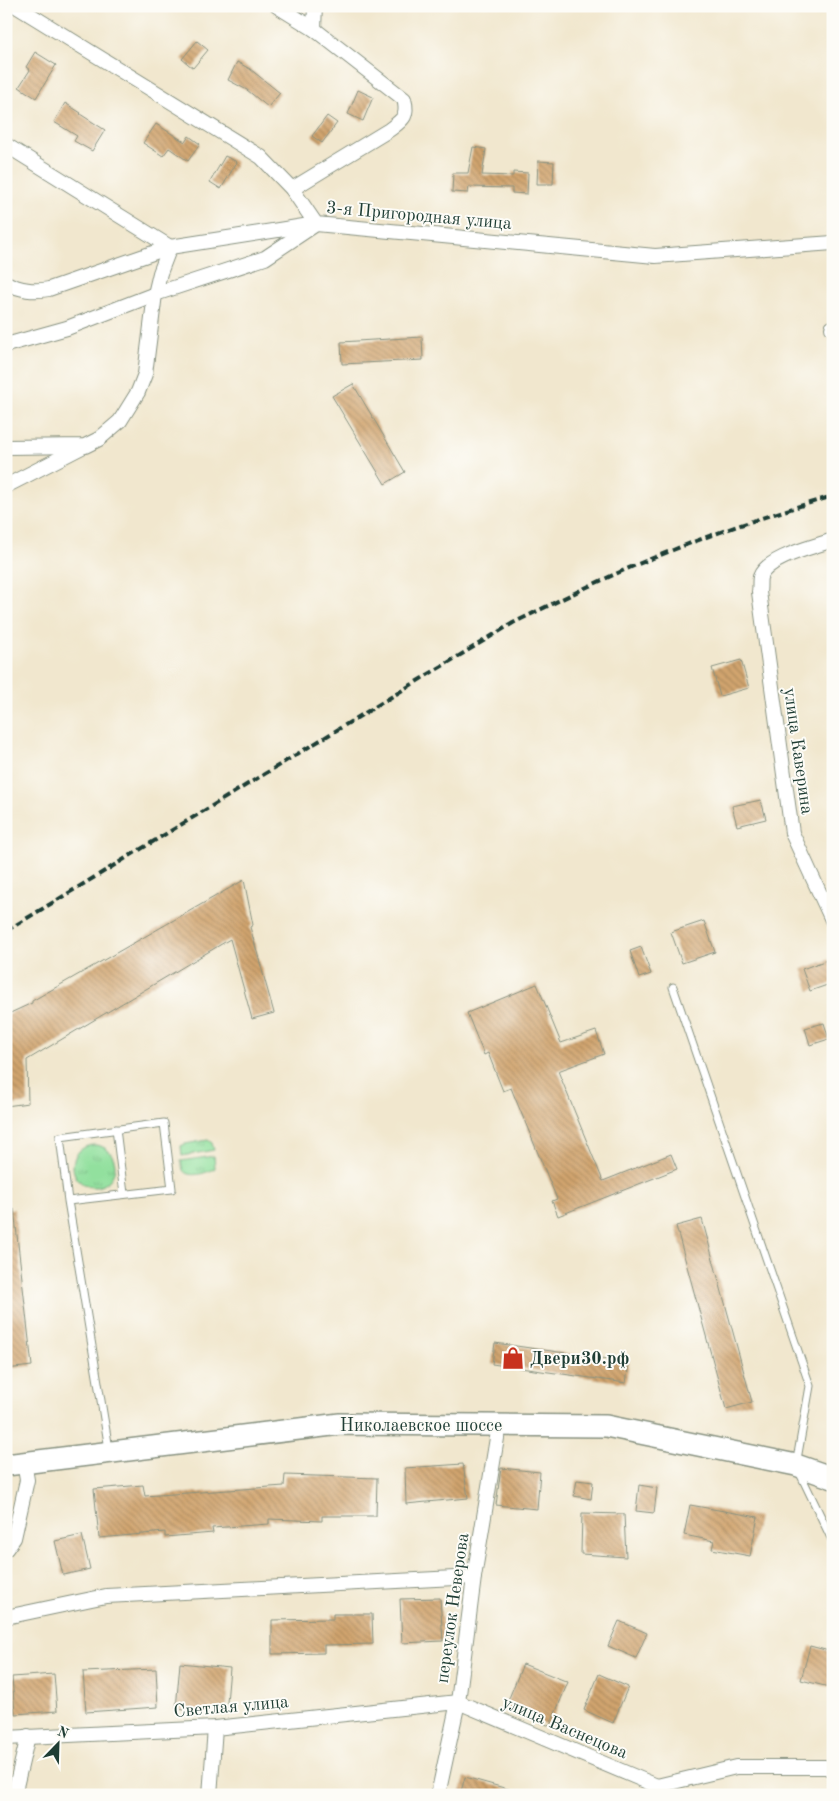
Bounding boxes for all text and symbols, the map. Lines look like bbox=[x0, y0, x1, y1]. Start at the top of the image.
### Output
street label: 3-я Пригородная улица bbox=[325, 199, 513, 233]
street label: улица Каверина bbox=[780, 687, 816, 816]
shop icon: Двери30.рф bbox=[500, 1345, 526, 1371]
place label: Двери30.рф bbox=[530, 1350, 630, 1369]
street label: Николаевское шоссе bbox=[340, 1417, 502, 1435]
street label: переулок Неверова bbox=[434, 1532, 472, 1684]
street label: Светлая улица bbox=[173, 1693, 290, 1721]
street label: улица Васнецова bbox=[499, 1693, 630, 1763]
north arrow bbox=[32, 1718, 82, 1768]
text: N bbox=[55, 1724, 71, 1742]

